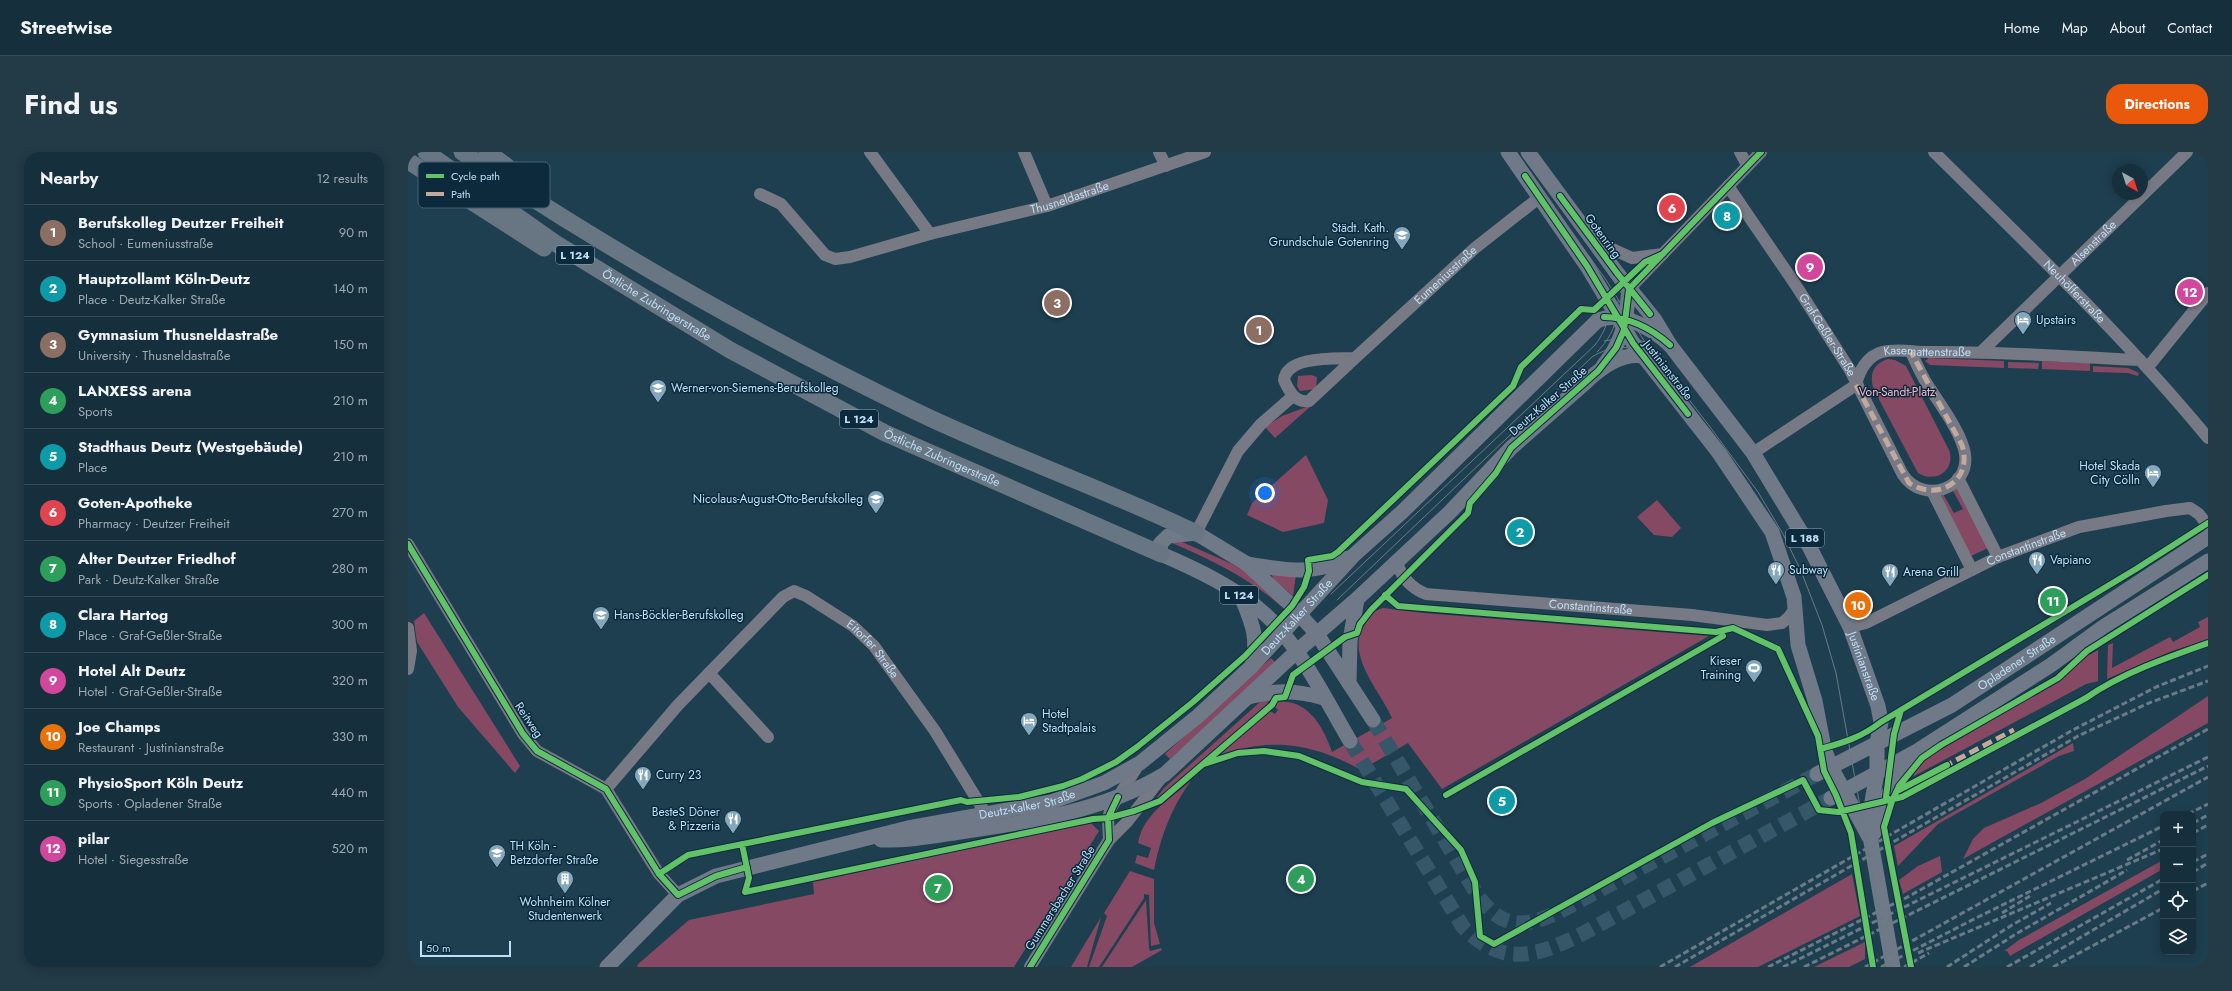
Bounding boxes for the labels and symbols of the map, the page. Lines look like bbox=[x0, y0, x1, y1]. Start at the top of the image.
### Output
legend bbox=[418, 162, 550, 208]
north arrow bbox=[2112, 164, 2148, 200]
text: Cycle path bbox=[451, 168, 500, 184]
street label: Thusneldastraße bbox=[1029, 177, 1111, 219]
text: Path bbox=[451, 186, 470, 202]
pin: 6 bbox=[1659, 193, 1685, 223]
pin: 8 bbox=[1714, 201, 1740, 231]
street label: Gotenring bbox=[1581, 210, 1625, 262]
street label: Alsenstraße bbox=[2066, 216, 2121, 270]
place label: Städt. Kath. Grundschule Gotenring bbox=[1269, 219, 1389, 251]
school or university icon: Städt. Kath. Grundschule Gotenring bbox=[1392, 225, 1412, 250]
street label: Eumeniusstraße bbox=[1410, 242, 1481, 309]
road number: L 124 bbox=[556, 246, 594, 264]
pin: 9 bbox=[1797, 252, 1823, 282]
street label: Neuhöfferstraße bbox=[2039, 256, 2110, 327]
street label: Östliche Zubringerstraße bbox=[598, 265, 715, 346]
pin: 12 bbox=[2177, 277, 2203, 307]
pin: 3 bbox=[1044, 288, 1070, 318]
street label: Graf-Geßler-Straße bbox=[1794, 290, 1861, 379]
hotel icon: Upstairs bbox=[2013, 310, 2033, 335]
place label: Upstairs bbox=[2036, 311, 2076, 329]
pin: 1 bbox=[1246, 315, 1272, 345]
street label: Justinianstraße bbox=[1637, 334, 1697, 404]
street label: Kasemattenstraße bbox=[1882, 341, 1971, 361]
street label: Deutz-Kalker Straße bbox=[1505, 362, 1591, 440]
school or university icon: Werner-von-Siemens-Berufskolleg bbox=[648, 378, 668, 403]
place label: Werner-von-Siemens-Berufskolleg bbox=[671, 379, 839, 397]
park label: Von-Sandt-Platz bbox=[1859, 383, 1936, 401]
road number: L 124 bbox=[840, 410, 878, 428]
street label: Östliche Zubringerstraße bbox=[881, 425, 1003, 491]
place label: Hotel Skada City Cölln bbox=[2079, 457, 2140, 489]
hotel icon: Hotel Skada City Cölln bbox=[2143, 463, 2163, 488]
your location bbox=[1255, 483, 1275, 503]
school or university icon: Nicolaus-August-Otto-Berufskolleg bbox=[866, 489, 886, 514]
place label: Nicolaus-August-Otto-Berufskolleg bbox=[693, 490, 863, 508]
pin: 2 bbox=[1507, 517, 1533, 547]
street label: Constantinstraße bbox=[1983, 524, 2069, 570]
road number: L 188 bbox=[1786, 529, 1824, 547]
restaurant icon: Vapiano bbox=[2027, 550, 2047, 575]
place label: Vapiano bbox=[2050, 551, 2092, 569]
restaurant icon: Subway bbox=[1766, 560, 1786, 585]
place label: Subway bbox=[1789, 561, 1828, 579]
restaurant icon: Arena Grill bbox=[1880, 562, 1900, 587]
place label: Arena Grill bbox=[1903, 563, 1959, 581]
street label: Deutz-Kalker Straße bbox=[1257, 575, 1337, 659]
road number: L 124 bbox=[1220, 586, 1258, 604]
pin: 11 bbox=[2040, 586, 2066, 616]
pin: 10 bbox=[1845, 590, 1871, 620]
street label: Constantinstraße bbox=[1548, 595, 1633, 619]
school or university icon: Hans-Böckler-Berufskolleg bbox=[591, 605, 611, 630]
place label: Hans-Böckler-Berufskolleg bbox=[614, 606, 744, 624]
street label: Eitorfer Straße bbox=[843, 615, 903, 682]
street label: Justinianstraße bbox=[1843, 627, 1884, 703]
street label: Opladener Straße bbox=[1974, 630, 2059, 695]
place label: Kieser Training bbox=[1701, 652, 1742, 684]
sports icon: Kieser Training bbox=[1744, 658, 1764, 683]
street label: Reitweg bbox=[510, 698, 548, 742]
place label: Hotel Stadtpalais bbox=[1042, 705, 1096, 737]
hotel icon: Hotel Stadtpalais bbox=[1019, 711, 1039, 736]
restaurant icon: Curry 23 bbox=[633, 765, 653, 790]
place label: Curry 23 bbox=[656, 766, 702, 784]
street label: Deutz-Kalker Straße bbox=[978, 785, 1078, 824]
pin: 5 bbox=[1489, 786, 1515, 816]
place label: BesteS Döner & Pizzeria bbox=[652, 803, 721, 835]
restaurant icon: BesteS Döner & Pizzeria bbox=[723, 809, 743, 834]
place label: TH Köln - Betzdorfer Straße bbox=[510, 837, 598, 869]
street label: Gummersbacher Straße bbox=[1020, 842, 1100, 954]
school or university icon: TH Köln - Betzdorfer Straße bbox=[487, 843, 507, 868]
pin: 4 bbox=[1288, 864, 1314, 894]
building icon: Wohnheim Kölner Studentenwerk bbox=[555, 869, 575, 894]
pin: 7 bbox=[925, 873, 951, 903]
place label: Wohnheim Kölner Studentenwerk bbox=[520, 893, 611, 925]
scale bar bbox=[420, 939, 511, 958]

